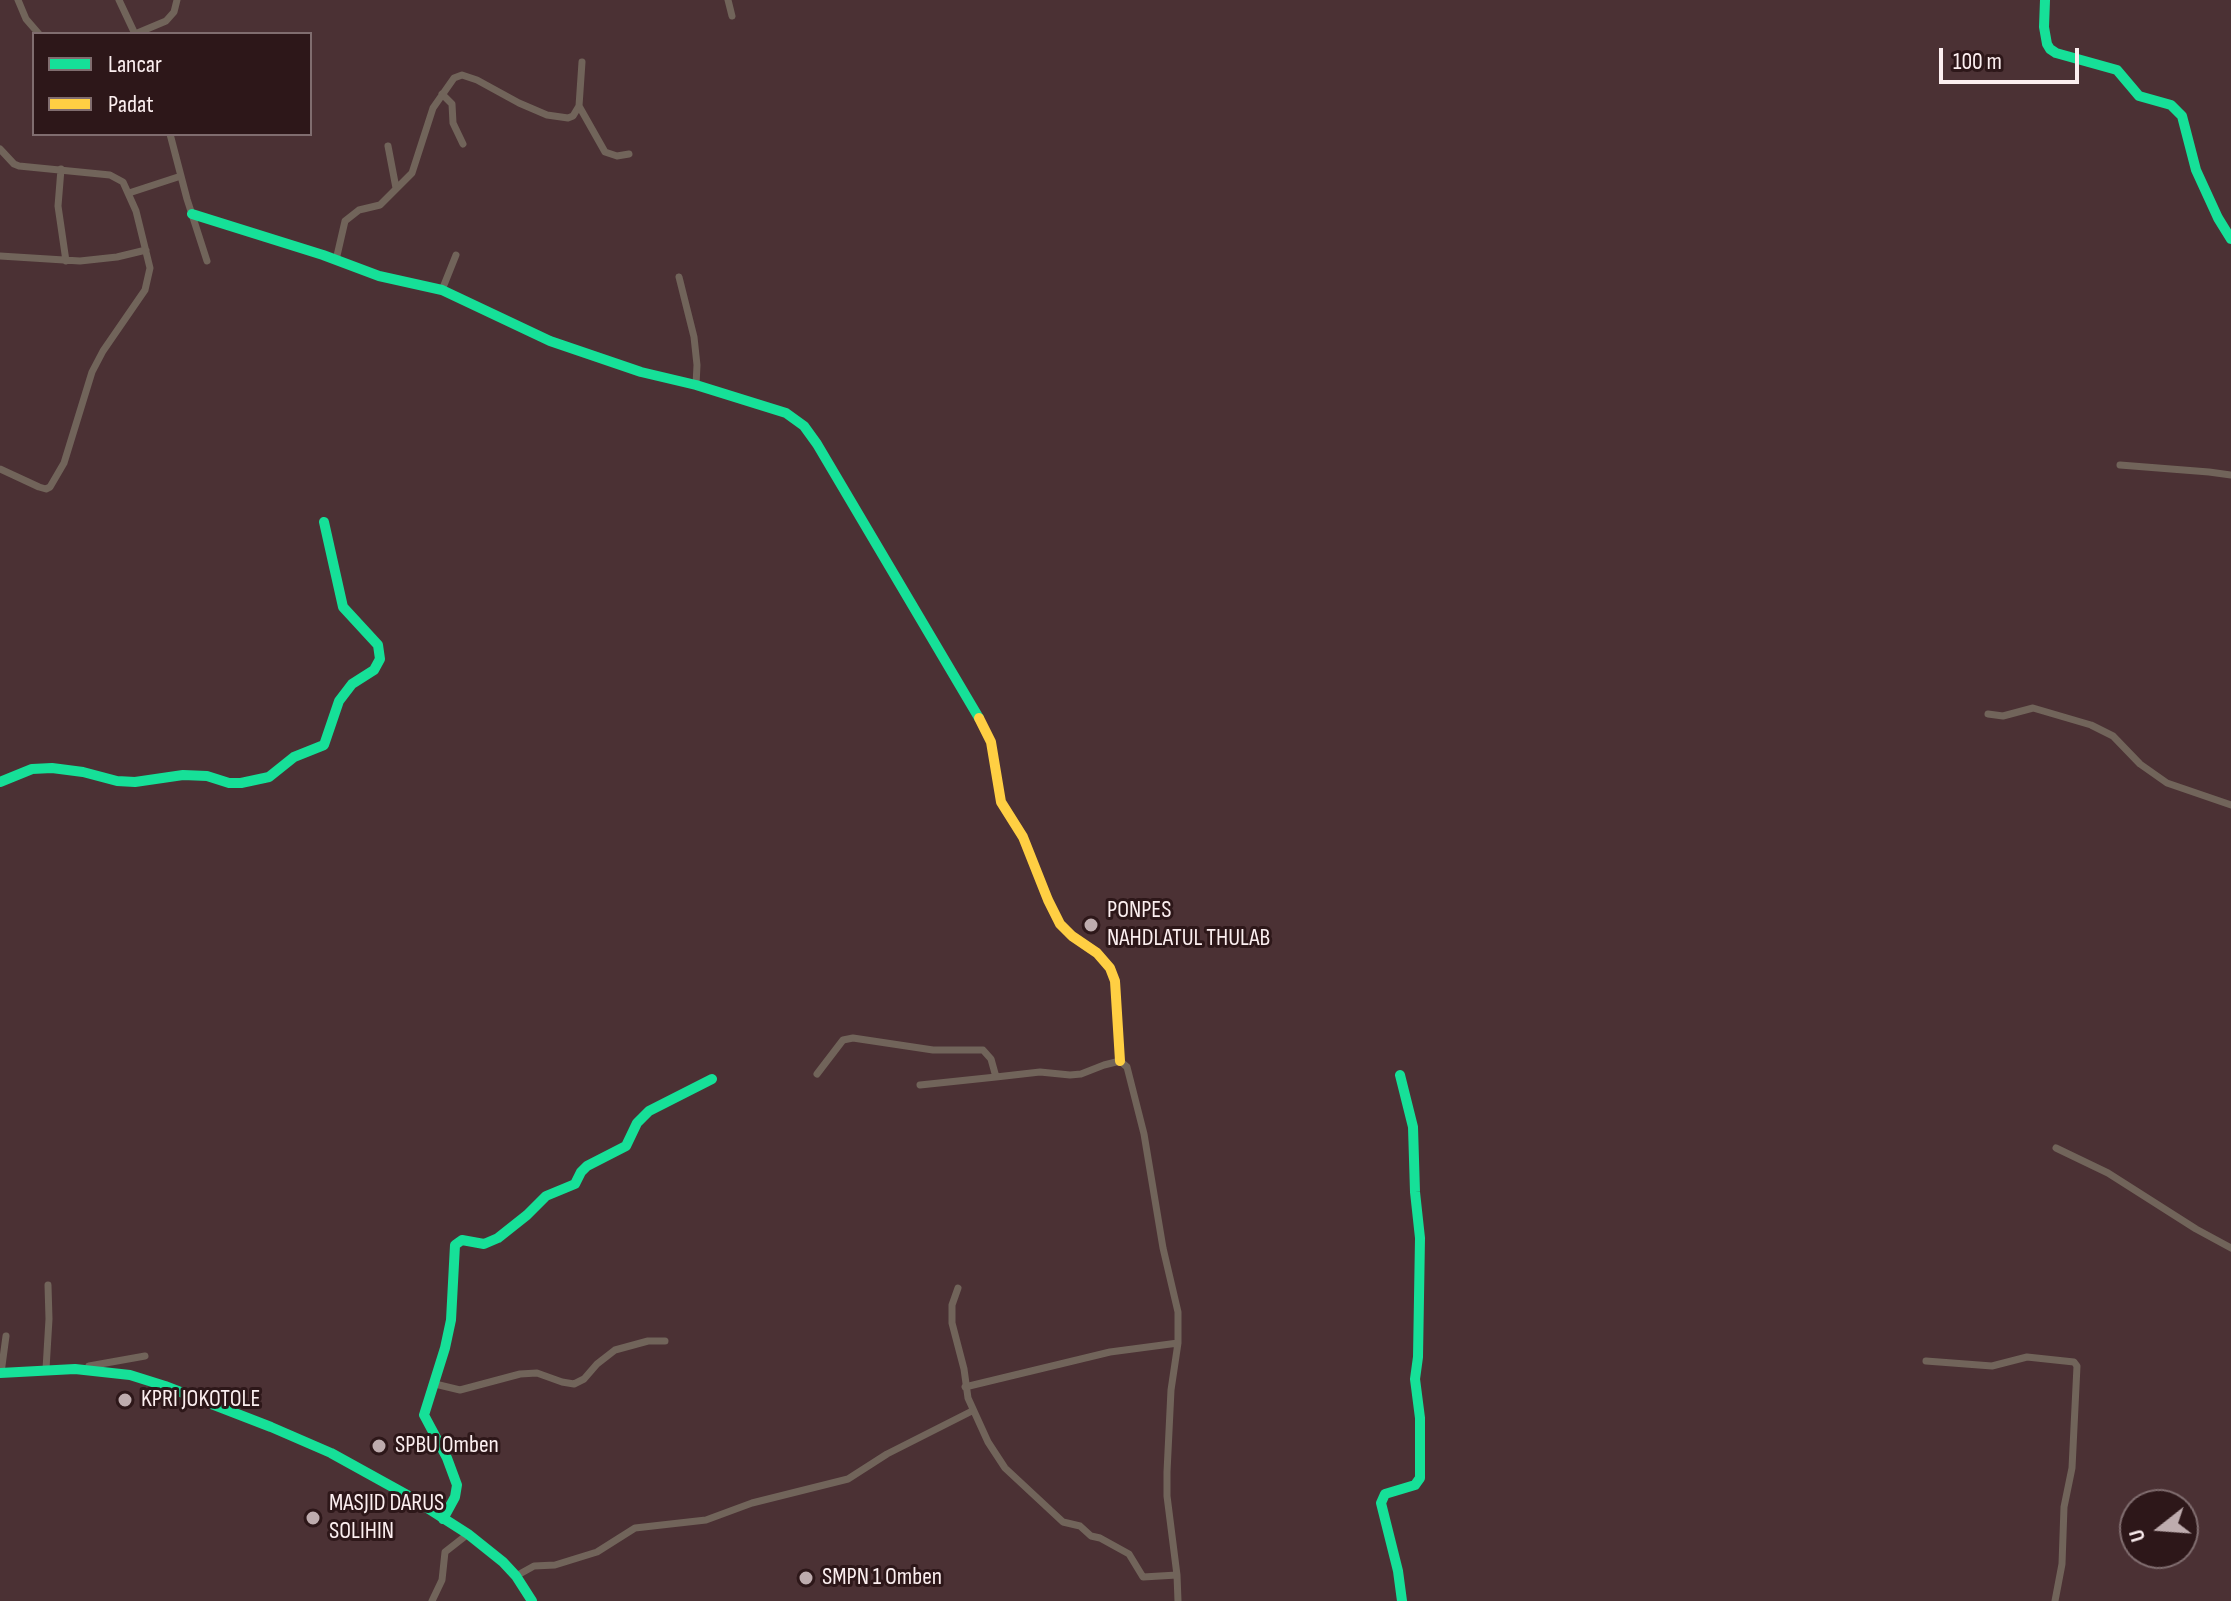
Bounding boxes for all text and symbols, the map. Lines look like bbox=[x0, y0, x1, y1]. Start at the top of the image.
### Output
legend bbox=[32, 32, 312, 136]
scale bar bbox=[1943, 32, 2083, 82]
text: 100 m bbox=[1953, 47, 2002, 76]
text: Lancar bbox=[108, 50, 162, 79]
text: Padat bbox=[108, 90, 154, 119]
place label: PONPES NAHDLATUL THULAB bbox=[1107, 897, 1270, 953]
marker: PONPES NAHDLATUL THULAB bbox=[1082, 916, 1100, 934]
place label: KPRI JOKOTOLE bbox=[141, 1386, 260, 1414]
marker: KPRI JOKOTOLE bbox=[116, 1391, 134, 1409]
place label: SPBU Omben bbox=[395, 1432, 499, 1460]
marker: SPBU Omben bbox=[370, 1437, 388, 1455]
north arrow bbox=[2119, 1489, 2199, 1569]
place label: MASJID DARUS SOLIHIN bbox=[329, 1490, 444, 1546]
marker: MASJID DARUS SOLIHIN bbox=[304, 1509, 322, 1527]
text: U bbox=[2123, 1526, 2152, 1545]
place label: SMPN 1 Omben bbox=[822, 1564, 942, 1592]
marker: SMPN 1 Omben bbox=[797, 1569, 815, 1587]

